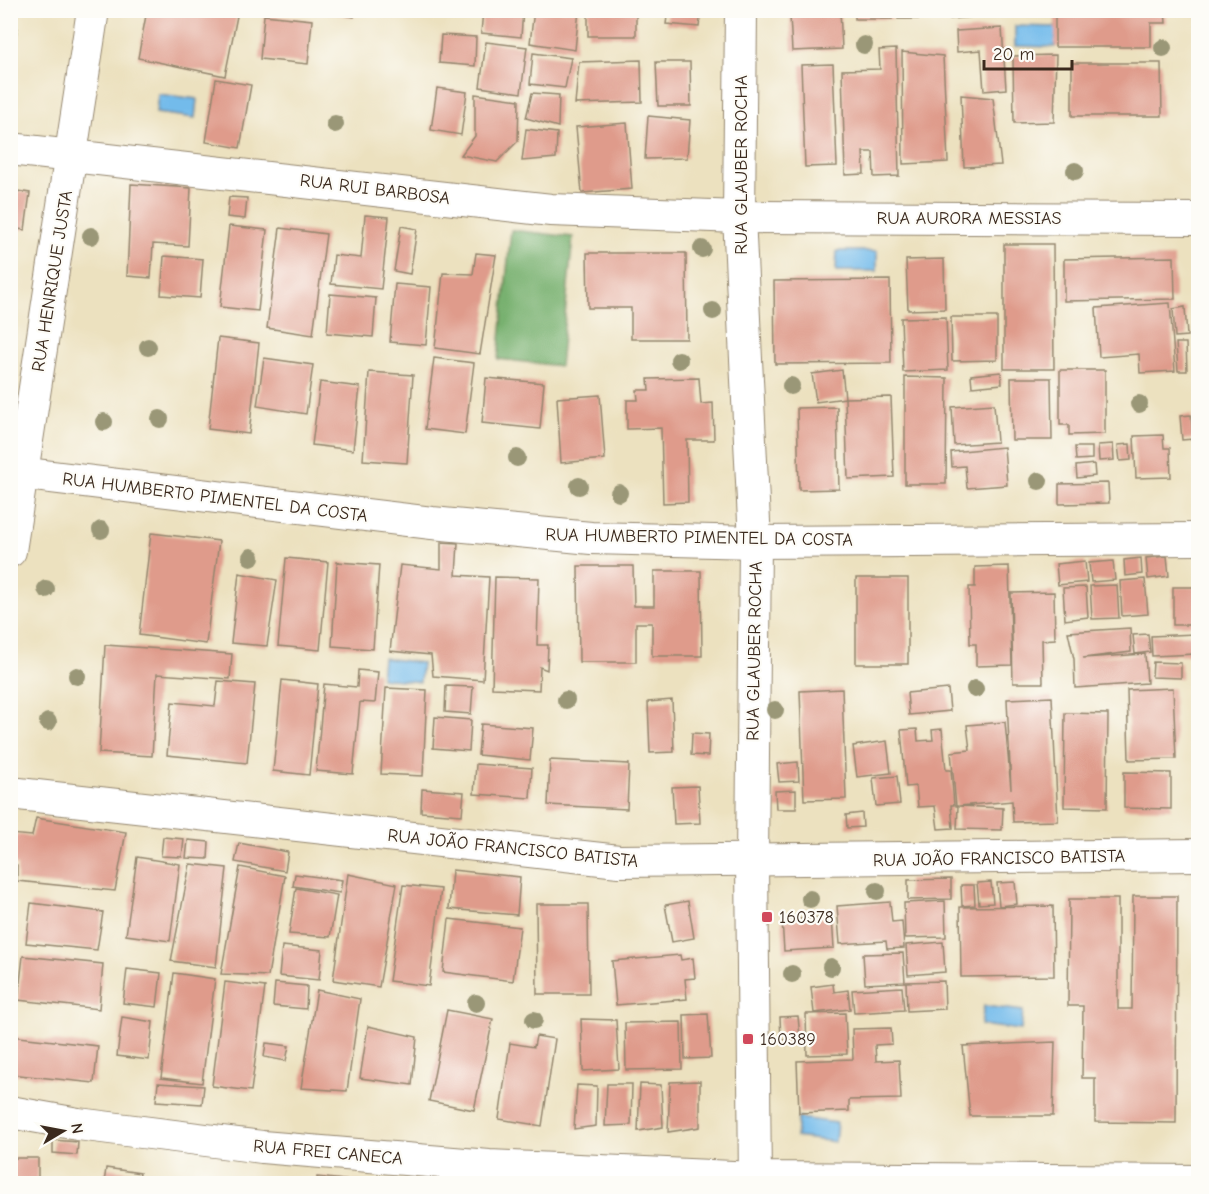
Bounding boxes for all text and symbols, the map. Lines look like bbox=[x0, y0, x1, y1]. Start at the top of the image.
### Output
scale bar bbox=[984, 33, 1072, 71]
text: 20 m bbox=[993, 44, 1034, 65]
street label: RUA GLAUBER ROCHA bbox=[731, 75, 752, 255]
street label: RUA RUI BARBOSA bbox=[299, 170, 451, 209]
street label: RUA HENRIQUE JUSTA bbox=[28, 189, 77, 373]
street label: RUA AURORA MESSIAS bbox=[876, 208, 1062, 229]
street label: RUA HUMBERTO PIMENTEL DA COSTA bbox=[61, 468, 369, 527]
street label: RUA HUMBERTO PIMENTEL DA COSTA bbox=[545, 524, 853, 551]
street label: RUA GLAUBER ROCHA bbox=[742, 561, 767, 741]
street label: RUA JOÃO FRANCISCO BATISTA bbox=[386, 825, 639, 872]
street label: RUA JOÃO FRANCISCO BATISTA bbox=[873, 846, 1125, 871]
place label: 160378 bbox=[779, 907, 834, 928]
marker: 160378 bbox=[760, 910, 774, 924]
place label: 160389 bbox=[760, 1029, 816, 1050]
marker: 160389 bbox=[741, 1032, 755, 1046]
north arrow bbox=[33, 1101, 93, 1161]
text: N bbox=[67, 1122, 87, 1135]
street label: RUA FREI CANECA bbox=[252, 1136, 404, 1169]

